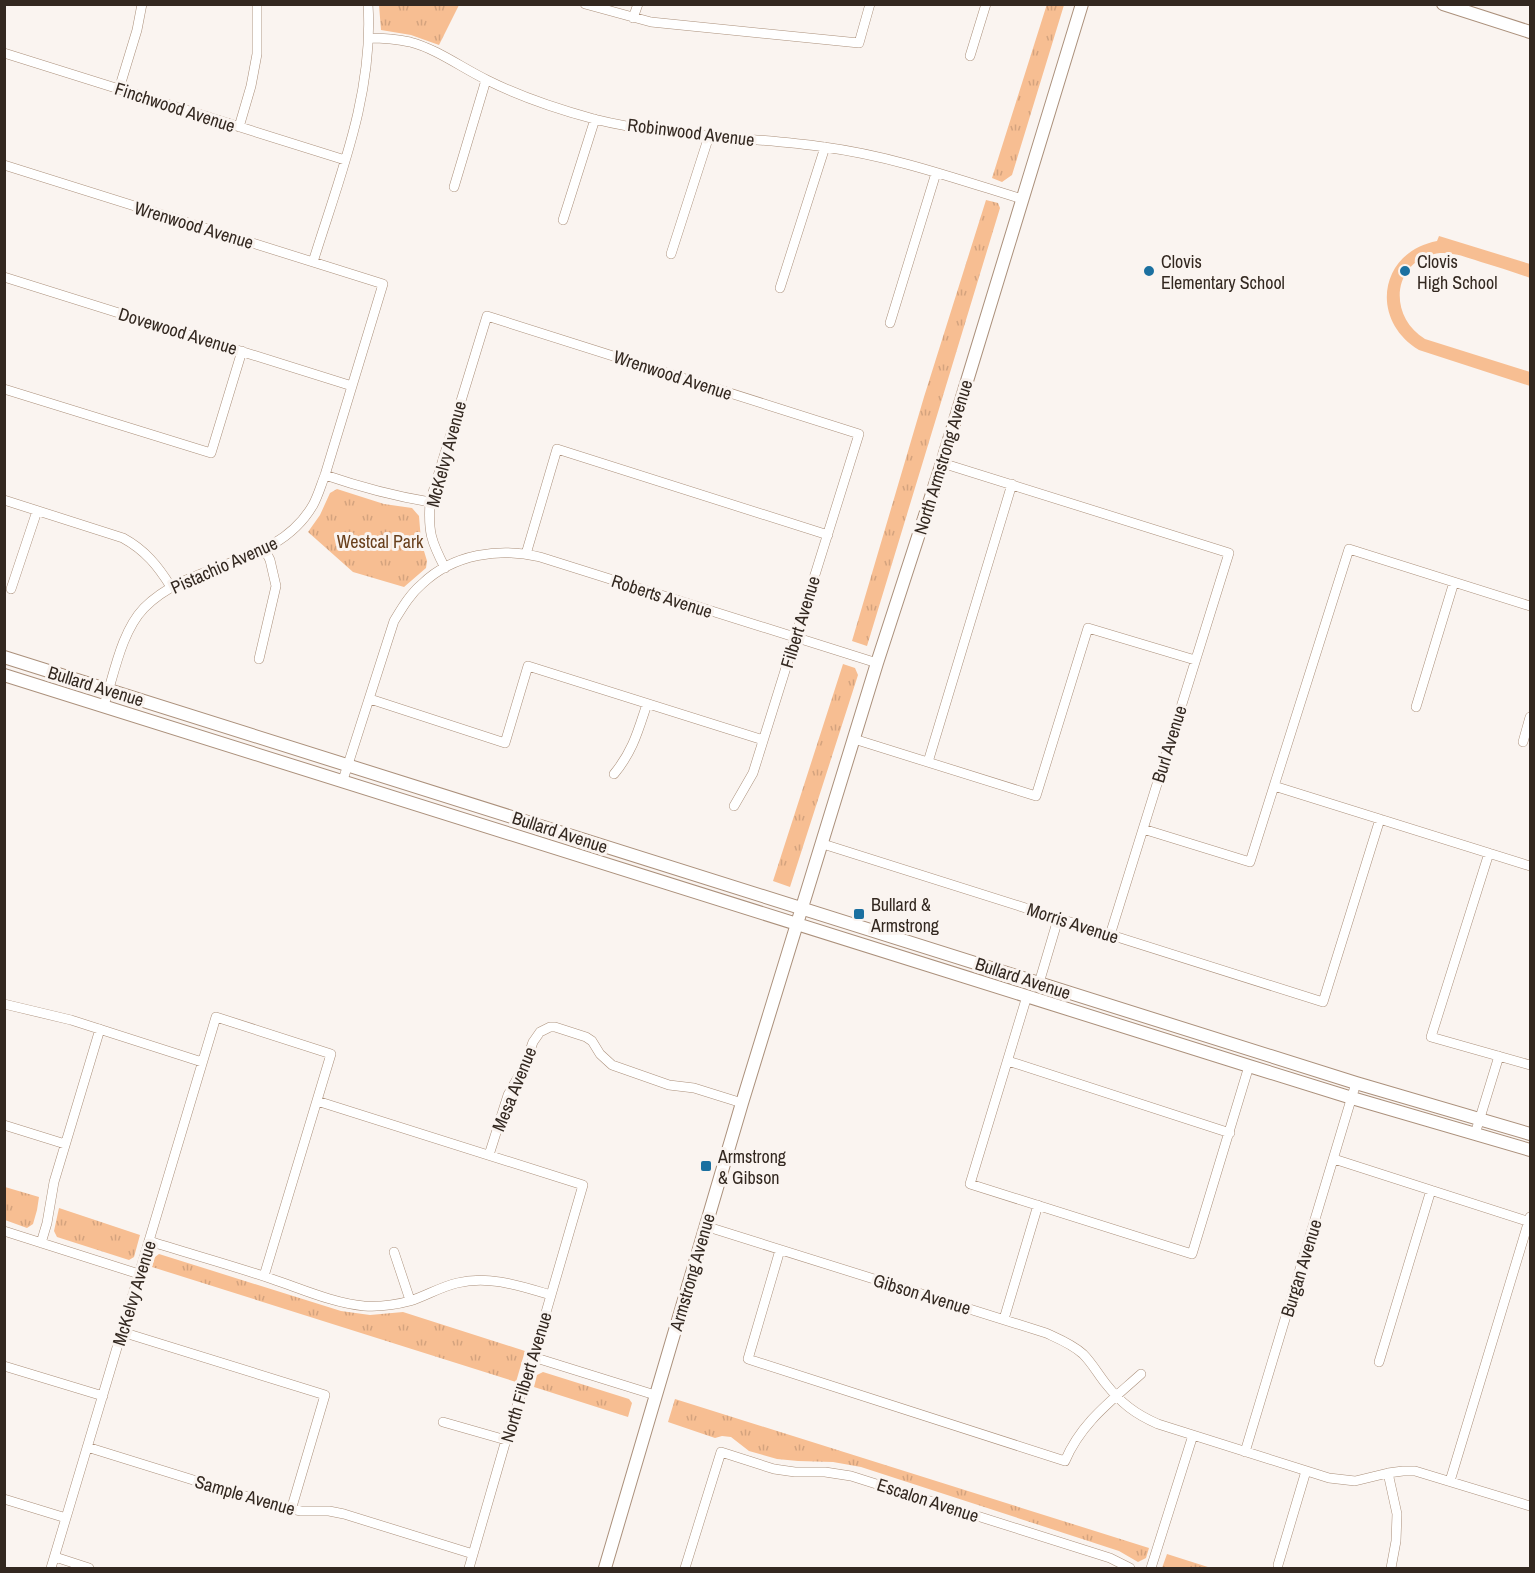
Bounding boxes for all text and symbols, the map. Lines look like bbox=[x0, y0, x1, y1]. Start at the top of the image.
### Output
street label: Finchwood Avenue bbox=[112, 76, 238, 138]
street label: Robinwood Avenue bbox=[626, 112, 756, 152]
street label: Wrenwood Avenue bbox=[131, 195, 257, 255]
place label: Clovis Elementary School bbox=[1161, 249, 1285, 295]
place label: Clovis High School bbox=[1417, 249, 1497, 295]
marker: Clovis Elementary School bbox=[1142, 264, 1156, 278]
marker: Clovis High School bbox=[1398, 264, 1412, 278]
street label: Dovewood Avenue bbox=[116, 301, 240, 361]
street label: Wrenwood Avenue bbox=[610, 344, 736, 406]
street label: North Armstrong Avenue bbox=[908, 377, 978, 537]
street label: McKelvy Avenue bbox=[420, 398, 472, 510]
park label: Westcal Park bbox=[337, 529, 424, 554]
street label: Pistachio Avenue bbox=[167, 530, 281, 600]
street label: Roberts Avenue bbox=[608, 568, 716, 624]
street label: Filbert Avenue bbox=[774, 573, 826, 671]
street label: Bullard Avenue bbox=[45, 660, 147, 712]
street label: Burl Avenue bbox=[1145, 702, 1193, 786]
street label: Bullard Avenue bbox=[509, 805, 611, 859]
place label: Bullard & Armstrong bbox=[870, 892, 940, 938]
street label: Morris Avenue bbox=[1024, 896, 1122, 950]
marker: Bullard & Armstrong bbox=[852, 907, 866, 921]
street label: Bullard Avenue bbox=[972, 951, 1074, 1005]
street label: Mesa Avenue bbox=[486, 1043, 542, 1135]
place label: Armstrong & Gibson bbox=[717, 1144, 787, 1190]
marker: Armstrong & Gibson bbox=[699, 1159, 713, 1173]
street label: Armstrong Avenue bbox=[663, 1210, 721, 1335]
street label: Burgan Avenue bbox=[1274, 1216, 1328, 1320]
street label: McKelvy Avenue bbox=[106, 1237, 162, 1349]
street label: Gibson Avenue bbox=[870, 1267, 974, 1321]
street label: North Filbert Avenue bbox=[494, 1309, 558, 1445]
street label: Sample Avenue bbox=[192, 1469, 298, 1521]
street label: Escalon Avenue bbox=[874, 1472, 982, 1528]

